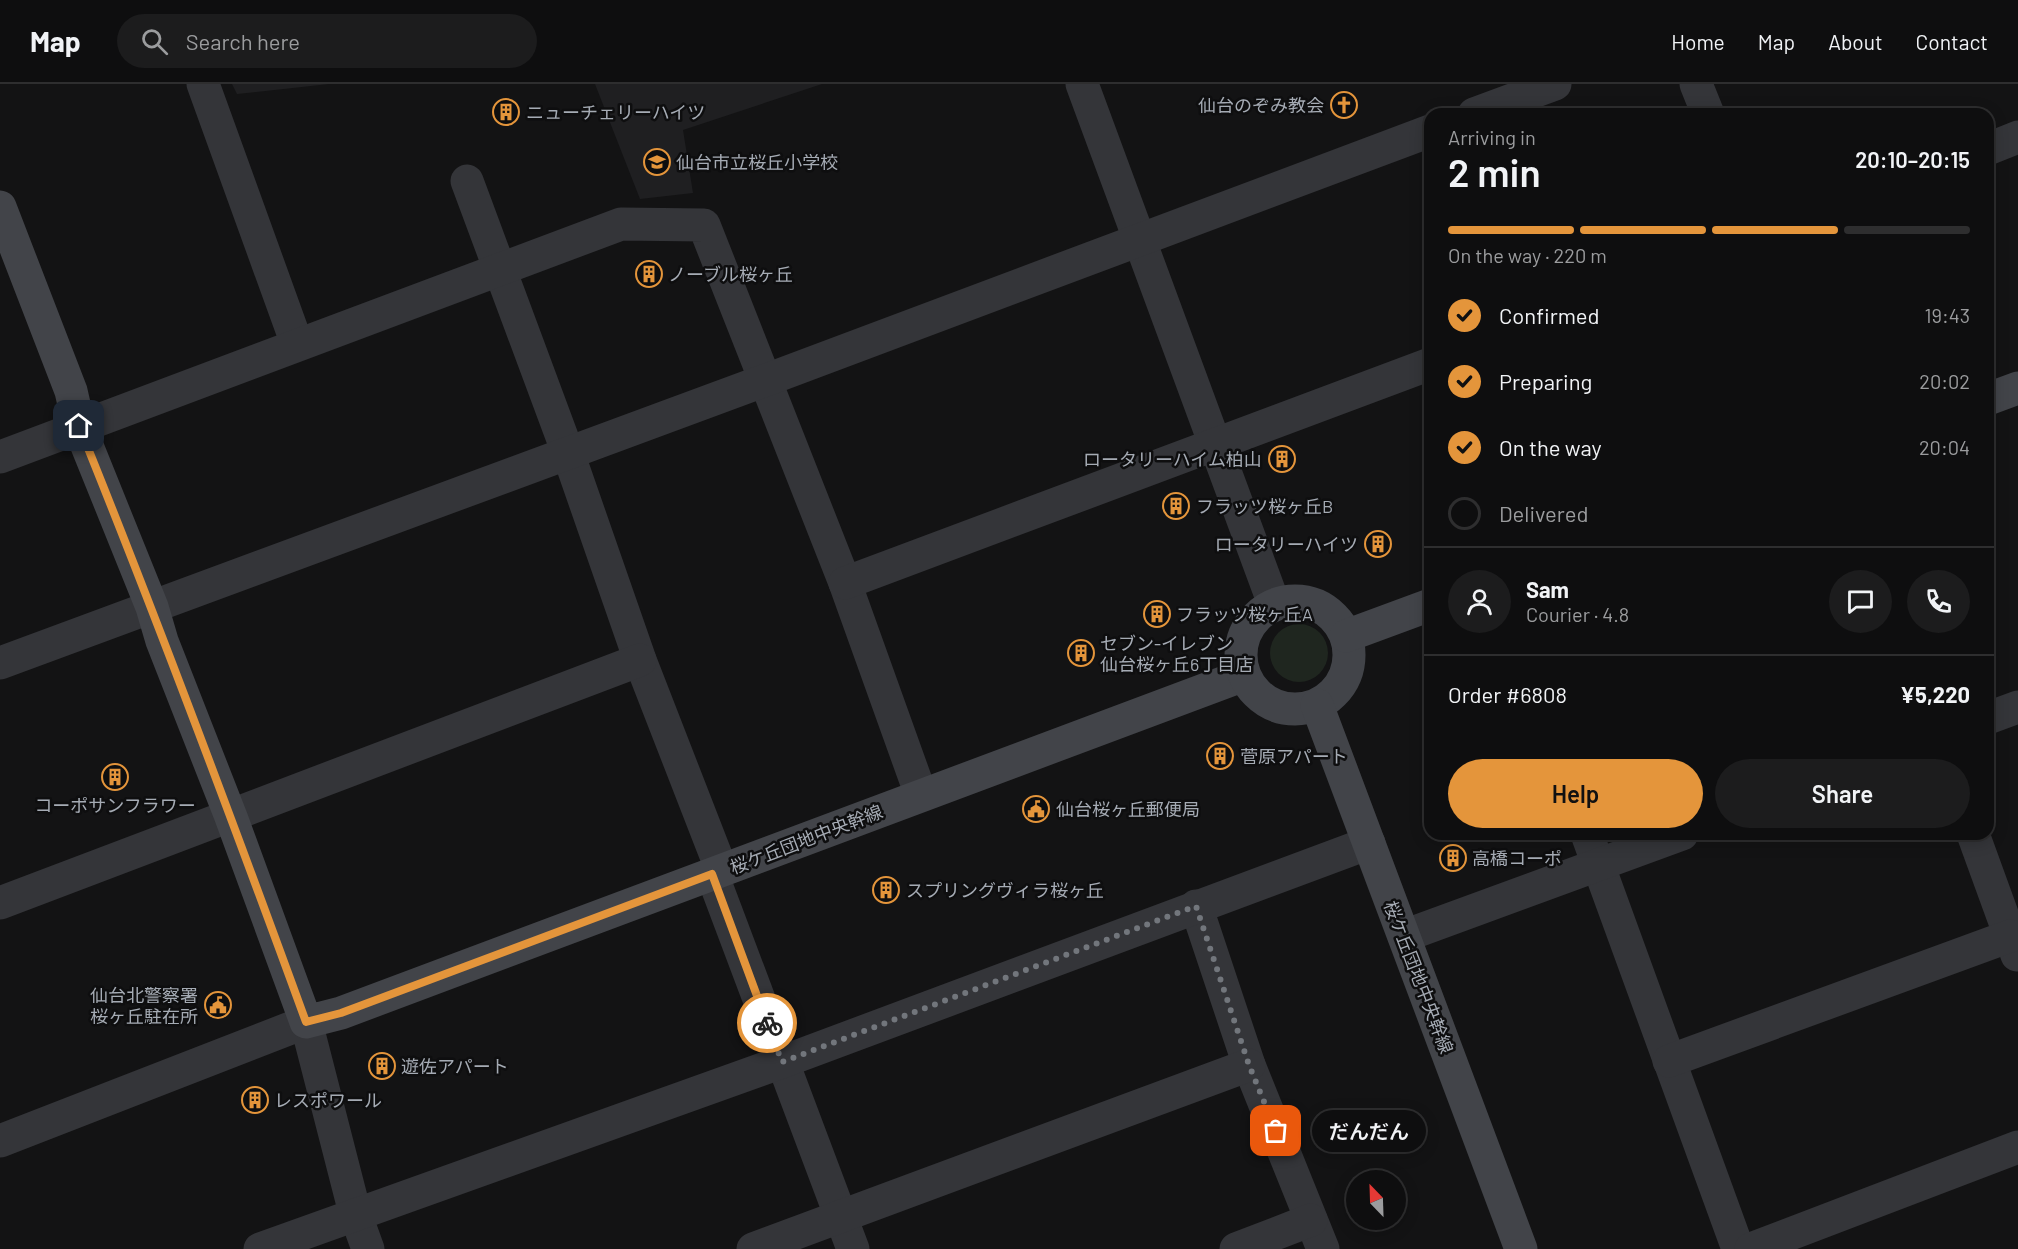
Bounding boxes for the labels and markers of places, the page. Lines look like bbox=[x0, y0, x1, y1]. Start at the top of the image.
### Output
church icon: 仙台のぞみ教会 bbox=[1329, 90, 1359, 120]
place label: 仙台のぞみ教会 bbox=[1198, 94, 1324, 116]
building icon: ニューチェリーハイツ bbox=[491, 97, 521, 127]
place label: ニューチェリーハイツ bbox=[526, 101, 705, 123]
school or university icon: 仙台市立桜丘小学校 bbox=[642, 147, 672, 177]
place label: 仙台市立桜丘小学校 bbox=[676, 151, 838, 173]
building icon: ノーブル桜ヶ丘 bbox=[634, 259, 664, 289]
place label: ノーブル桜ヶ丘 bbox=[668, 263, 793, 285]
pin bbox=[53, 400, 104, 451]
building icon: ロータリーハイム柏山 bbox=[1267, 444, 1297, 474]
place label: ロータリーハイム柏山 bbox=[1083, 448, 1262, 470]
building icon: フラッツ桜ヶ丘B bbox=[1161, 491, 1191, 521]
place label: フラッツ桜ヶ丘B bbox=[1196, 495, 1333, 517]
building icon: ロータリーハイツ bbox=[1363, 529, 1393, 559]
place label: ロータリーハイツ bbox=[1215, 533, 1358, 555]
building icon: フラッツ桜ヶ丘A bbox=[1142, 599, 1172, 629]
place label: フラッツ桜ヶ丘A bbox=[1176, 603, 1313, 625]
place label: セブン-イレブン 仙台桜ヶ丘6丁目店 bbox=[1100, 632, 1253, 675]
building icon: セブン-イレブン 仙台桜ヶ丘6丁目店 bbox=[1066, 638, 1096, 668]
building icon: 菅原アパート bbox=[1205, 741, 1235, 771]
place label: 菅原アパート bbox=[1240, 745, 1348, 767]
building icon: コーポサンフラワー bbox=[100, 762, 130, 792]
place label: コーポサンフラワー bbox=[34, 794, 196, 816]
public building icon: 仙台桜ヶ丘郵便局 bbox=[1021, 794, 1051, 824]
place label: 仙台桜ヶ丘郵便局 bbox=[1056, 798, 1200, 820]
building icon: 高橋コーポ bbox=[1438, 843, 1468, 873]
place label: 高橋コーポ bbox=[1472, 847, 1562, 869]
building icon: スプリングヴィラ桜ヶ丘 bbox=[871, 875, 901, 905]
place label: スプリングヴィラ桜ヶ丘 bbox=[906, 879, 1104, 901]
place label: 仙台北警察署 桜ヶ丘駐在所 bbox=[90, 984, 198, 1027]
public building icon: 仙台北警察署 桜ヶ丘駐在所 bbox=[203, 990, 233, 1020]
building icon: 遊佐アパート bbox=[367, 1051, 397, 1081]
place label: 遊佐アパート bbox=[401, 1055, 509, 1077]
building icon: レスポワール bbox=[240, 1085, 270, 1115]
place label: レスポワール bbox=[274, 1089, 382, 1111]
pin bbox=[1250, 1105, 1301, 1156]
callout: だんだん bbox=[1312, 1110, 1426, 1152]

